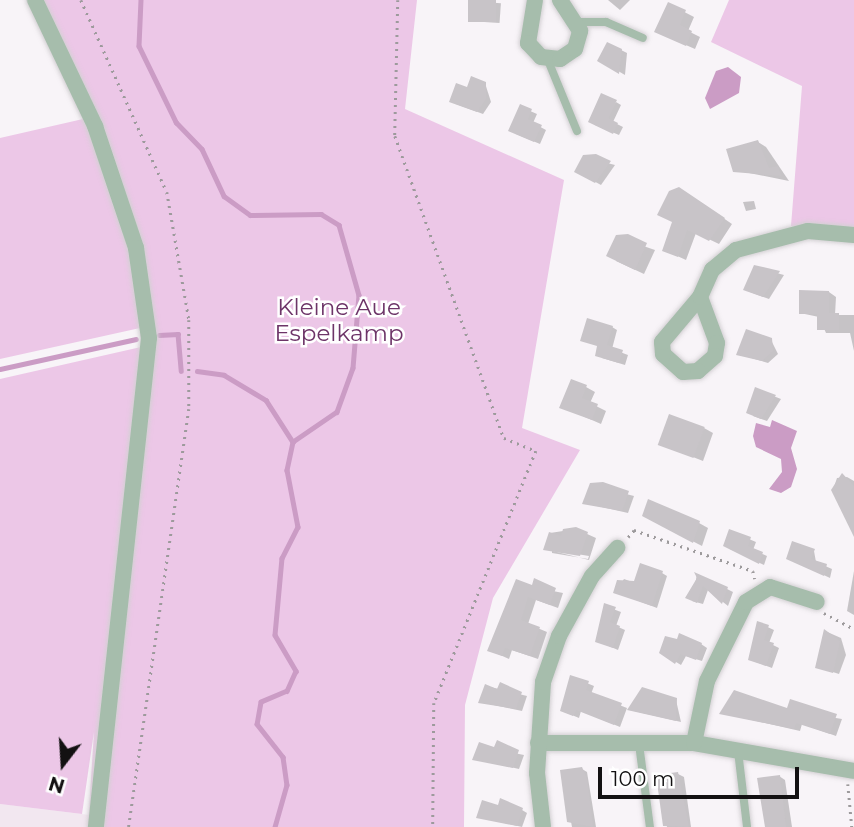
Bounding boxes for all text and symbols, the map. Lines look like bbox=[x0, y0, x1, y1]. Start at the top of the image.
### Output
park label: Kleine Aue Espelkamp bbox=[274, 293, 404, 347]
north arrow bbox=[28, 729, 98, 799]
scale bar bbox=[602, 754, 803, 798]
text: 100 m bbox=[611, 766, 674, 791]
text: N bbox=[46, 771, 67, 798]

